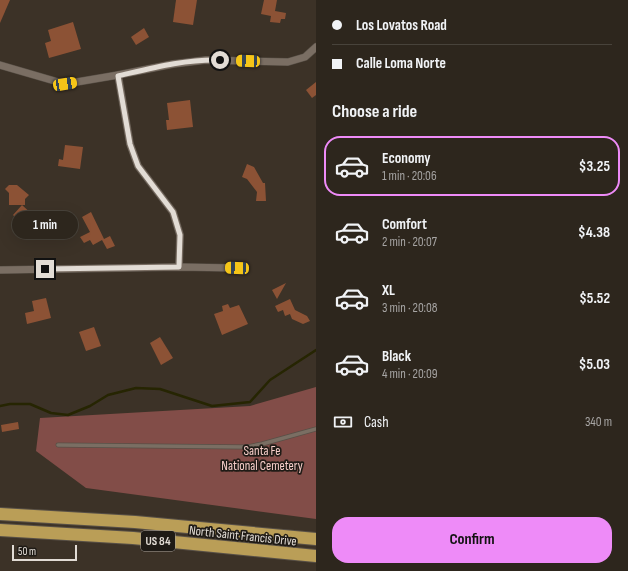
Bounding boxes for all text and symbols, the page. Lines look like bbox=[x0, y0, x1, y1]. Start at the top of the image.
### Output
text: Los Lovatos Road bbox=[356, 16, 447, 35]
route start bbox=[211, 51, 229, 69]
text: Calle Loma Norte bbox=[356, 54, 446, 73]
car bbox=[236, 55, 260, 67]
car bbox=[52, 76, 78, 92]
text: Choose a ride bbox=[332, 101, 417, 122]
icon: car bbox=[334, 148, 370, 184]
text: Economy bbox=[382, 149, 431, 168]
text: $3.25 bbox=[579, 157, 610, 176]
text: 1 min · 20:06 bbox=[382, 168, 437, 184]
callout: 1 min bbox=[12, 211, 78, 239]
icon: car bbox=[334, 214, 370, 250]
text: Comfort bbox=[382, 215, 427, 234]
text: 1 min bbox=[33, 217, 57, 233]
text: $4.38 bbox=[578, 223, 610, 242]
text: 2 min · 20:07 bbox=[382, 234, 437, 250]
route end bbox=[36, 260, 54, 278]
car bbox=[225, 262, 249, 274]
icon: car bbox=[334, 280, 370, 316]
text: XL bbox=[382, 281, 395, 300]
text: $5.52 bbox=[579, 289, 610, 308]
text: 3 min · 20:08 bbox=[382, 300, 438, 316]
icon: car bbox=[334, 346, 370, 382]
text: Black bbox=[382, 347, 411, 366]
text: $5.03 bbox=[579, 355, 610, 374]
text: 4 min · 20:09 bbox=[382, 366, 438, 382]
icon: cash bbox=[332, 411, 354, 433]
text: Cash bbox=[364, 413, 389, 432]
text: 340 m bbox=[585, 414, 612, 430]
park label: Santa Fe National Cemetery bbox=[221, 443, 303, 474]
button: Confirm bbox=[332, 517, 612, 563]
street label: North Saint Francis Drive bbox=[188, 522, 298, 550]
road number: US 84 bbox=[141, 531, 175, 551]
scale bar bbox=[12, 543, 77, 562]
text: 50 m bbox=[18, 545, 36, 558]

